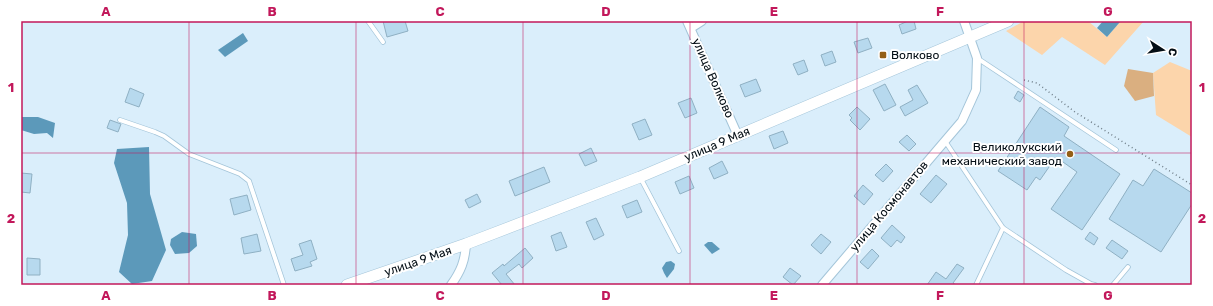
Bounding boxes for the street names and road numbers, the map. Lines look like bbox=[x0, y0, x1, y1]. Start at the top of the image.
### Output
street label: улица Волково bbox=[689, 36, 737, 120]
street label: улица 9 Мая bbox=[682, 124, 752, 164]
street label: улица Космонавтов bbox=[847, 158, 931, 254]
street label: улица 9 Мая bbox=[383, 243, 453, 279]

